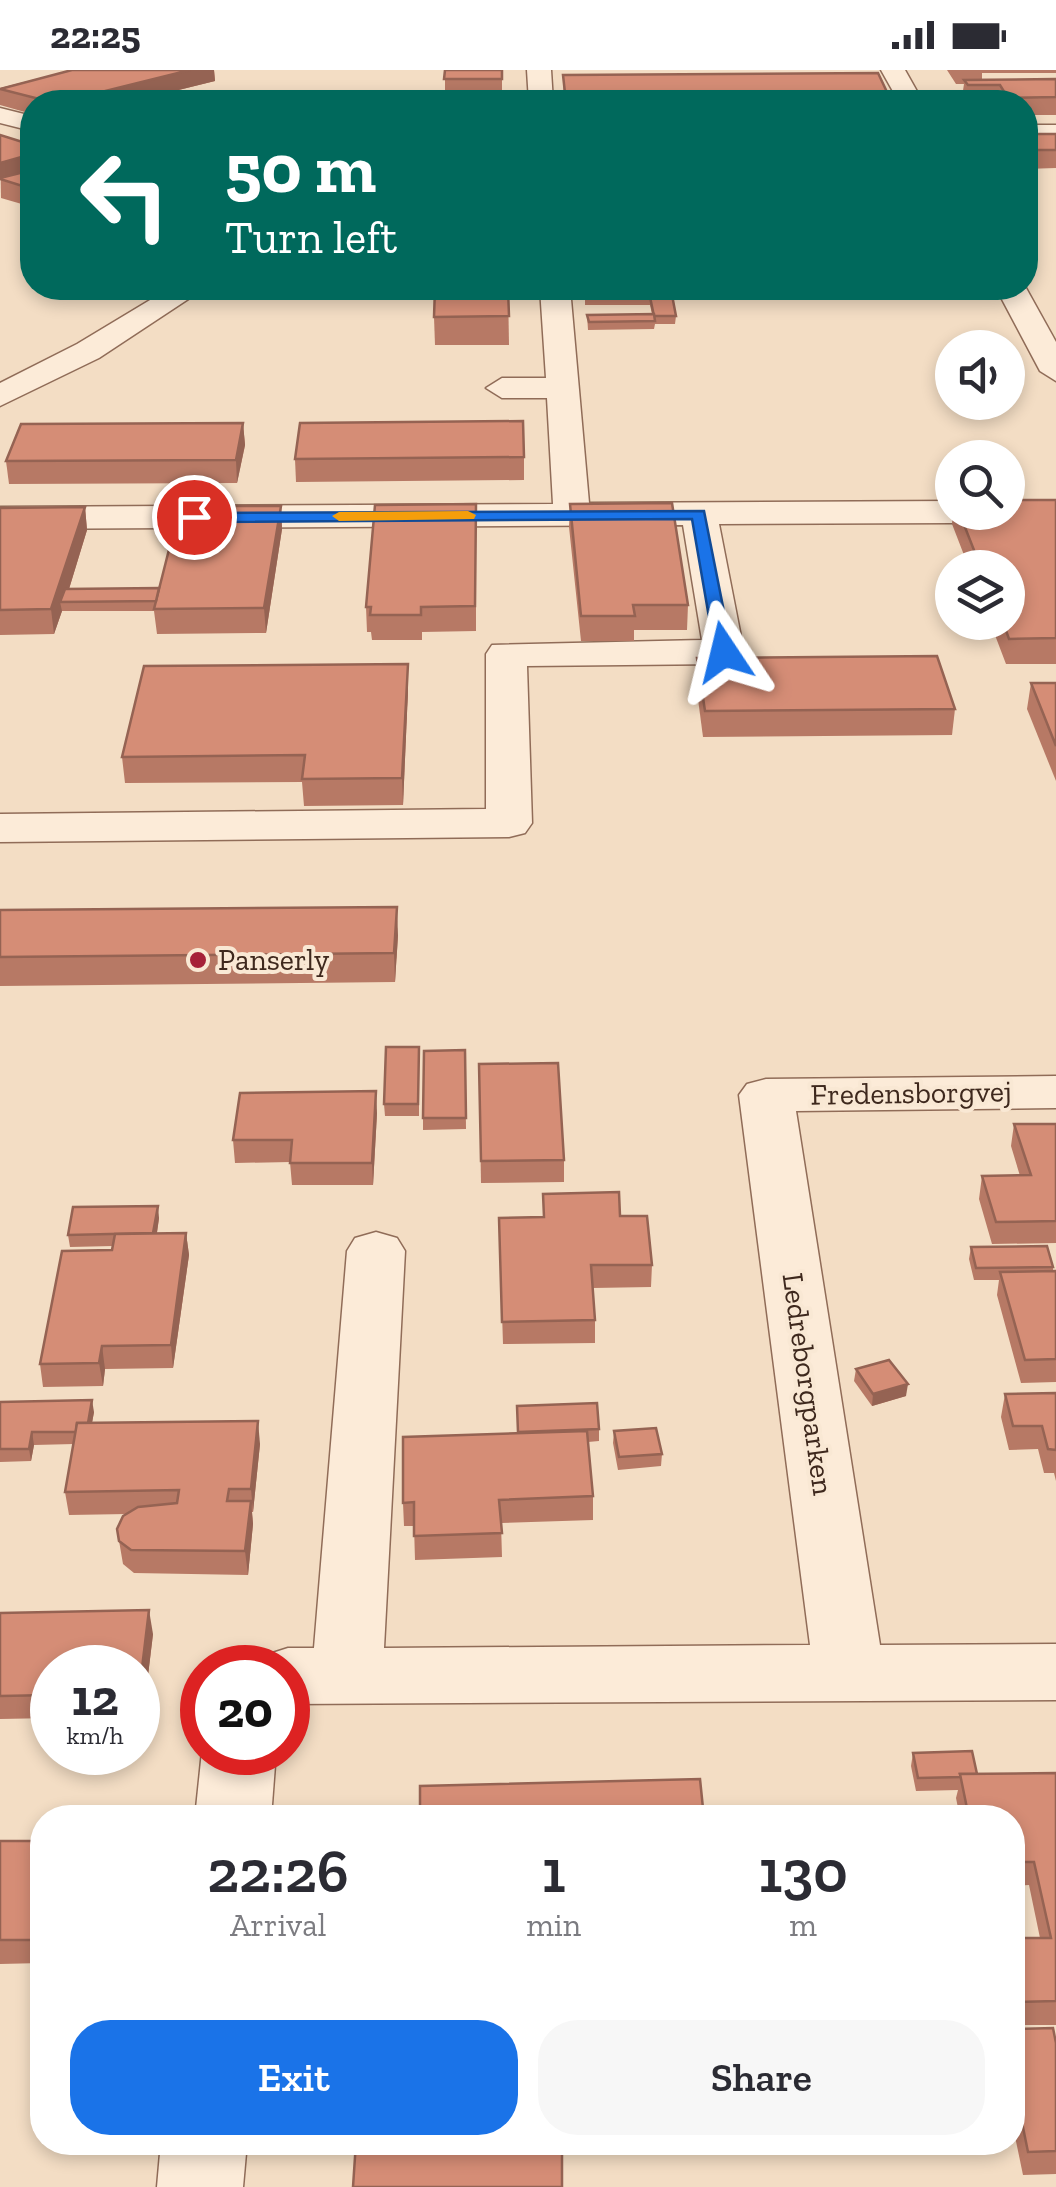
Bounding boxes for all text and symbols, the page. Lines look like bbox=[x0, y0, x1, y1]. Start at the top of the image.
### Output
text: 22:25 bbox=[50, 12, 140, 58]
text: 50 m bbox=[225, 126, 376, 210]
icon: left bbox=[60, 130, 190, 260]
text: Turn left bbox=[225, 211, 397, 265]
map controls bbox=[935, 330, 1025, 640]
button: sound bbox=[935, 330, 1025, 420]
button: search bbox=[935, 440, 1025, 530]
pin bbox=[152, 475, 237, 560]
icon: arrive bbox=[167, 490, 222, 545]
button: layers bbox=[935, 550, 1025, 640]
position arrow bbox=[672, 600, 776, 704]
place label: Panserly bbox=[218, 942, 330, 978]
marker: Panserly bbox=[187, 949, 209, 971]
street label: Fredensborgvej bbox=[810, 1073, 1012, 1113]
street label: Ledreborgparken bbox=[775, 1271, 841, 1497]
speed limit sign: 20 bbox=[180, 1645, 310, 1775]
text: 12 bbox=[71, 1668, 119, 1728]
text: km/h bbox=[66, 1720, 124, 1750]
text: 22:26 bbox=[207, 1835, 349, 1907]
text: 1 bbox=[542, 1835, 566, 1907]
text: 130 bbox=[758, 1835, 848, 1907]
text: Arrival bbox=[230, 1906, 326, 1944]
text: min bbox=[526, 1906, 581, 1944]
text: m bbox=[789, 1906, 817, 1944]
button: Exit bbox=[70, 2020, 518, 2135]
button: Share bbox=[538, 2020, 985, 2135]

